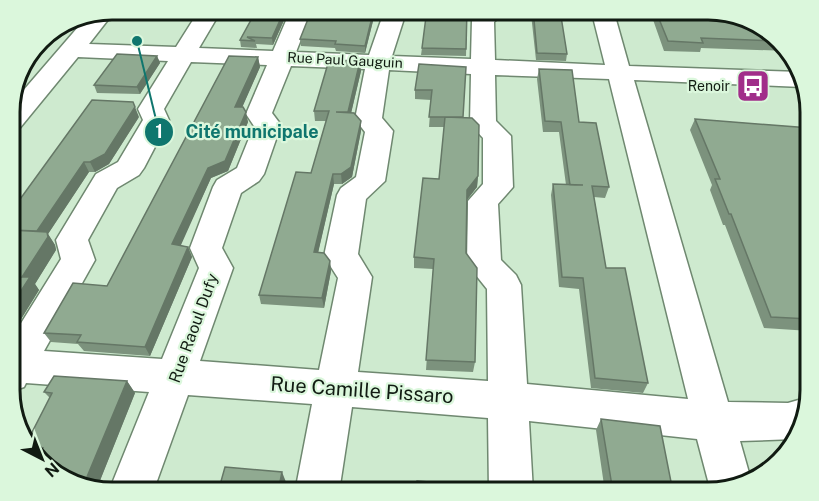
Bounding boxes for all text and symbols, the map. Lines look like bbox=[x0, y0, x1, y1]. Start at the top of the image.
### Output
street label: Rue Paul Gauguin bbox=[287, 49, 403, 71]
bus stop icon: Renoir bbox=[735, 68, 771, 104]
place label: Renoir bbox=[688, 78, 730, 94]
callout: Cité municipale bbox=[144, 114, 331, 150]
text: 1 bbox=[155, 121, 163, 142]
text: Cité municipale bbox=[185, 121, 319, 142]
street label: Rue Raoul Dufy bbox=[165, 271, 222, 385]
street label: Rue Camille Pissaro bbox=[270, 372, 454, 408]
north arrow bbox=[12, 429, 72, 489]
text: N bbox=[41, 459, 63, 481]

